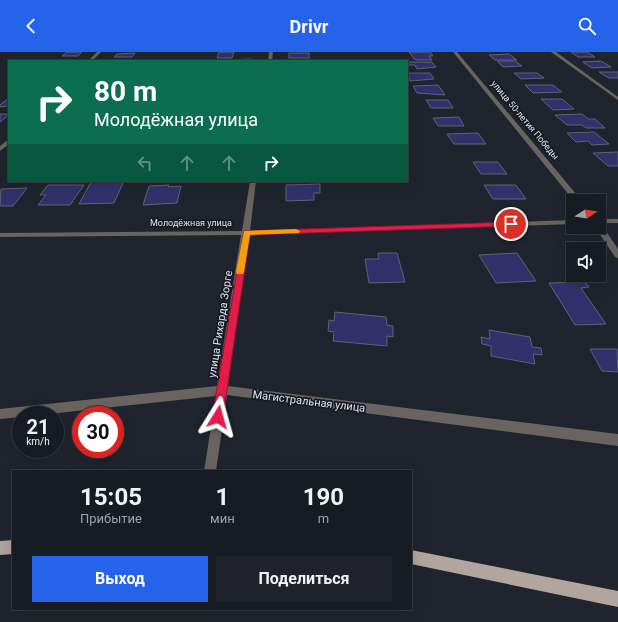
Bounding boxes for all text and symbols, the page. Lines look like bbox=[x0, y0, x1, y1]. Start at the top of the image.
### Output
icon: back bbox=[20, 15, 42, 37]
icon: search bbox=[576, 15, 598, 37]
text: Drivr bbox=[290, 16, 328, 37]
text: 80 m bbox=[94, 75, 157, 108]
icon: right bbox=[28, 76, 80, 128]
street label: улица 50-летия Победы bbox=[489, 79, 561, 161]
text: Молодёжная улица bbox=[94, 109, 258, 130]
icon: left bbox=[134, 152, 156, 174]
icon: ahead bbox=[176, 152, 198, 174]
icon: ahead bbox=[218, 152, 240, 174]
icon: right bbox=[260, 152, 282, 174]
north arrow bbox=[566, 194, 606, 234]
map controls bbox=[566, 194, 606, 282]
pin bbox=[494, 207, 528, 241]
icon: arrive bbox=[500, 213, 522, 235]
street label: Молодёжная улица bbox=[150, 218, 232, 228]
button: sound bbox=[566, 242, 606, 282]
street label: улица Рихарда Зорге bbox=[206, 269, 235, 379]
street label: Магистральная улица bbox=[252, 388, 366, 415]
position arrow bbox=[197, 396, 239, 438]
speed limit sign: 30 bbox=[72, 406, 124, 458]
text: 21 bbox=[27, 415, 49, 439]
text: km/h bbox=[26, 436, 50, 447]
text: 15:05 bbox=[80, 483, 142, 511]
text: 1 bbox=[215, 483, 229, 511]
text: 190 bbox=[303, 483, 344, 511]
text: Прибытие bbox=[80, 511, 142, 526]
text: мин bbox=[210, 511, 235, 526]
text: m bbox=[318, 511, 329, 526]
button: Выход bbox=[32, 556, 208, 602]
button: Поделиться bbox=[216, 556, 392, 602]

